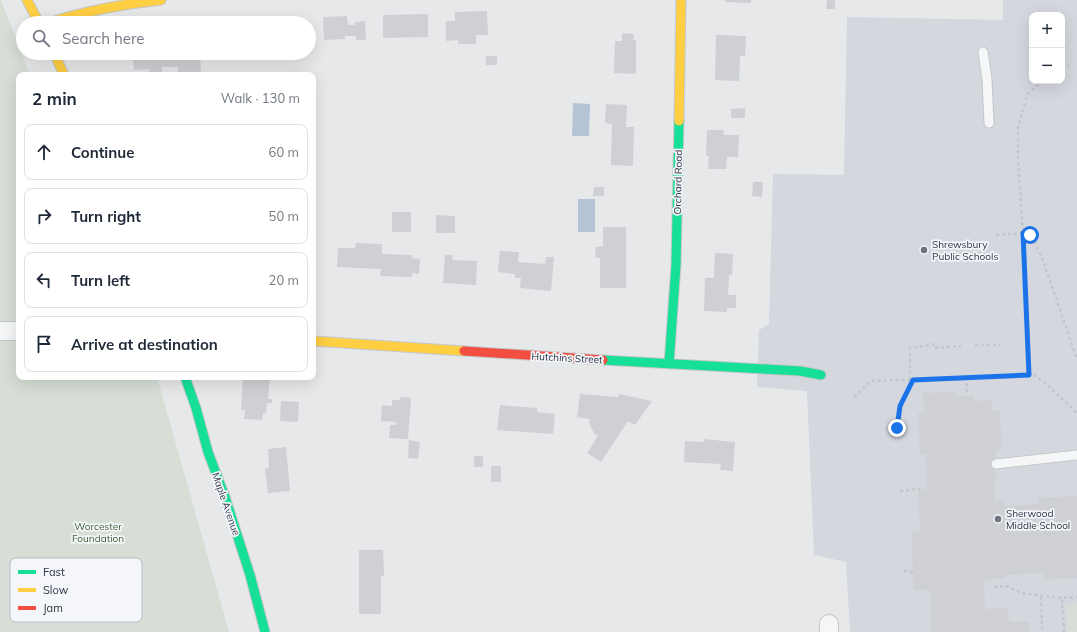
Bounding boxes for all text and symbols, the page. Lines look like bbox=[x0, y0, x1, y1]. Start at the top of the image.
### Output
map controls bbox=[1029, 12, 1065, 84]
button: + bbox=[1029, 12, 1065, 48]
search box bbox=[16, 16, 316, 60]
icon: search bbox=[30, 27, 52, 49]
text: Search here bbox=[62, 29, 144, 48]
button: − bbox=[1029, 48, 1065, 84]
text: 2 min bbox=[32, 88, 77, 109]
text: Walk · 130 m bbox=[221, 90, 300, 106]
icon: ahead bbox=[33, 141, 55, 163]
text: Continue bbox=[71, 143, 134, 162]
text: 60 m bbox=[269, 144, 299, 160]
street label: Orchard Road bbox=[671, 149, 685, 215]
icon: right bbox=[33, 205, 55, 227]
text: Turn right bbox=[71, 207, 141, 226]
text: 50 m bbox=[269, 208, 299, 224]
route start bbox=[1021, 226, 1039, 244]
place label: Shrewsbury Public Schools bbox=[932, 238, 998, 263]
marker: Shrewsbury Public Schools bbox=[919, 245, 929, 255]
icon: left bbox=[33, 269, 55, 291]
text: Turn left bbox=[71, 271, 130, 290]
text: 20 m bbox=[269, 272, 299, 288]
icon: arrive bbox=[33, 333, 55, 355]
text: Arrive at destination bbox=[71, 335, 218, 354]
street label: Hutchins Street bbox=[531, 350, 603, 366]
route end bbox=[888, 419, 906, 437]
street label: Maple Avenue bbox=[209, 471, 243, 537]
place label: Sherwood Middle School bbox=[1006, 507, 1070, 532]
marker: Sherwood Middle School bbox=[993, 514, 1003, 524]
park label: Worcester Foundation bbox=[72, 520, 124, 545]
legend bbox=[10, 558, 142, 622]
text: Fast bbox=[43, 565, 65, 579]
text: Slow bbox=[43, 583, 69, 597]
text: Jam bbox=[43, 601, 63, 615]

